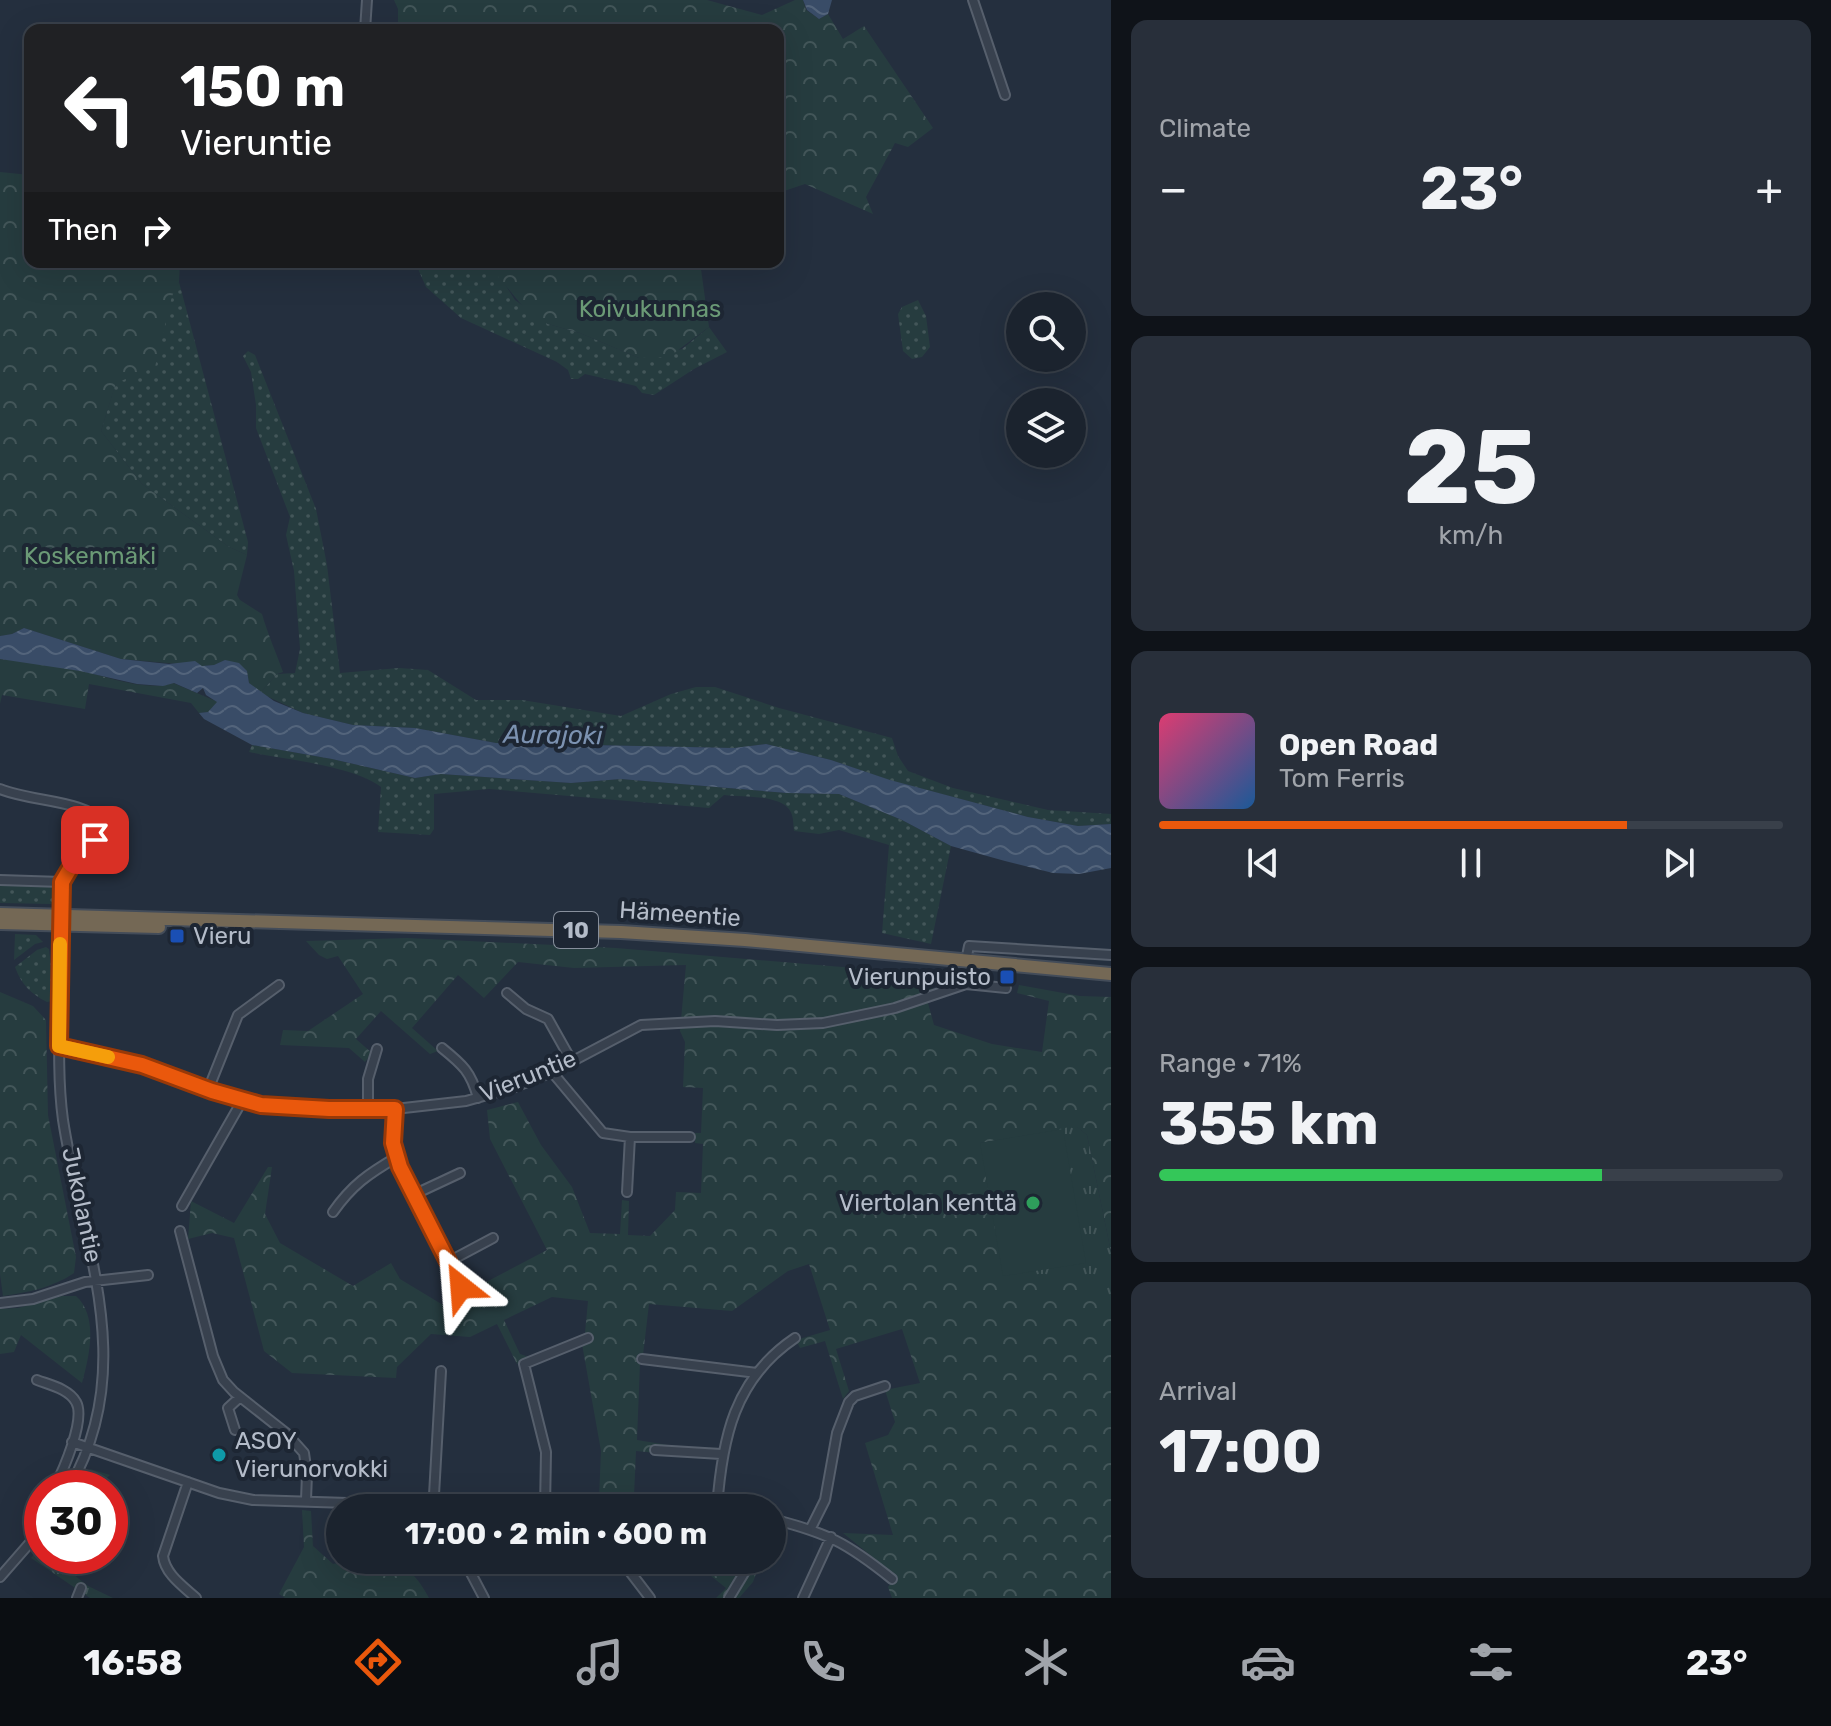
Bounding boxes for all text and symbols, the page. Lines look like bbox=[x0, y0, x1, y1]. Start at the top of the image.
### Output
text: 150 m bbox=[180, 54, 345, 120]
icon: left bbox=[48, 56, 152, 160]
text: Climate bbox=[1159, 113, 1251, 144]
text: Vieruntie bbox=[180, 121, 332, 164]
text: 23° bbox=[1420, 153, 1523, 224]
text: − bbox=[1159, 163, 1188, 215]
text: + bbox=[1756, 163, 1783, 215]
icon: right bbox=[134, 208, 178, 252]
text: Then bbox=[48, 212, 118, 248]
map controls bbox=[1006, 292, 1086, 468]
button: search bbox=[1006, 292, 1086, 372]
park label: Koivukunnas bbox=[579, 295, 721, 323]
button: layers bbox=[1006, 388, 1086, 468]
text: 25 bbox=[1404, 406, 1538, 529]
text: km/h bbox=[1439, 520, 1503, 551]
park label: Koskenmäki bbox=[24, 542, 156, 570]
water label: Aurajoki bbox=[501, 719, 604, 751]
text: Open Road bbox=[1279, 727, 1438, 763]
text: Tom Ferris bbox=[1279, 763, 1405, 794]
pin bbox=[61, 806, 129, 874]
icon: arrive bbox=[73, 818, 117, 862]
icon: previous bbox=[1241, 841, 1285, 885]
icon: pause bbox=[1449, 841, 1493, 885]
icon: next bbox=[1657, 841, 1701, 885]
street label: Hämeentie bbox=[618, 896, 742, 932]
road number: 10 bbox=[554, 912, 598, 948]
place label: Vieru bbox=[193, 922, 251, 950]
marker: Vieru bbox=[168, 927, 186, 945]
place label: Vierunpuisto bbox=[848, 963, 991, 991]
marker: Vierunpuisto bbox=[998, 968, 1016, 986]
street label: Vieruntie bbox=[476, 1044, 580, 1108]
text: Range · 71% bbox=[1159, 1048, 1302, 1079]
text: 355 km bbox=[1159, 1088, 1379, 1159]
street label: Jukolantie bbox=[56, 1145, 108, 1265]
place label: Viertolan kenttä bbox=[839, 1189, 1017, 1217]
marker: Viertolan kenttä bbox=[1024, 1194, 1042, 1212]
position arrow bbox=[419, 1245, 503, 1329]
text: Arrival bbox=[1159, 1376, 1237, 1407]
text: 17:00 bbox=[1159, 1416, 1322, 1487]
place label: ASOY Vierunorvokki bbox=[235, 1427, 388, 1483]
marker: ASOY Vierunorvokki bbox=[210, 1446, 228, 1464]
speed limit sign: 30 bbox=[24, 1470, 128, 1574]
text: 17:00 · 2 min · 600 m bbox=[405, 1516, 707, 1552]
icon: directions bbox=[350, 1634, 406, 1690]
icon: music bbox=[572, 1634, 628, 1690]
icon: phone bbox=[795, 1634, 851, 1690]
icon: climate bbox=[1018, 1634, 1074, 1690]
icon: car bbox=[1240, 1634, 1296, 1690]
icon: filters bbox=[1463, 1634, 1519, 1690]
text: 16:58 bbox=[83, 1641, 183, 1684]
text: 23° bbox=[1686, 1641, 1748, 1684]

